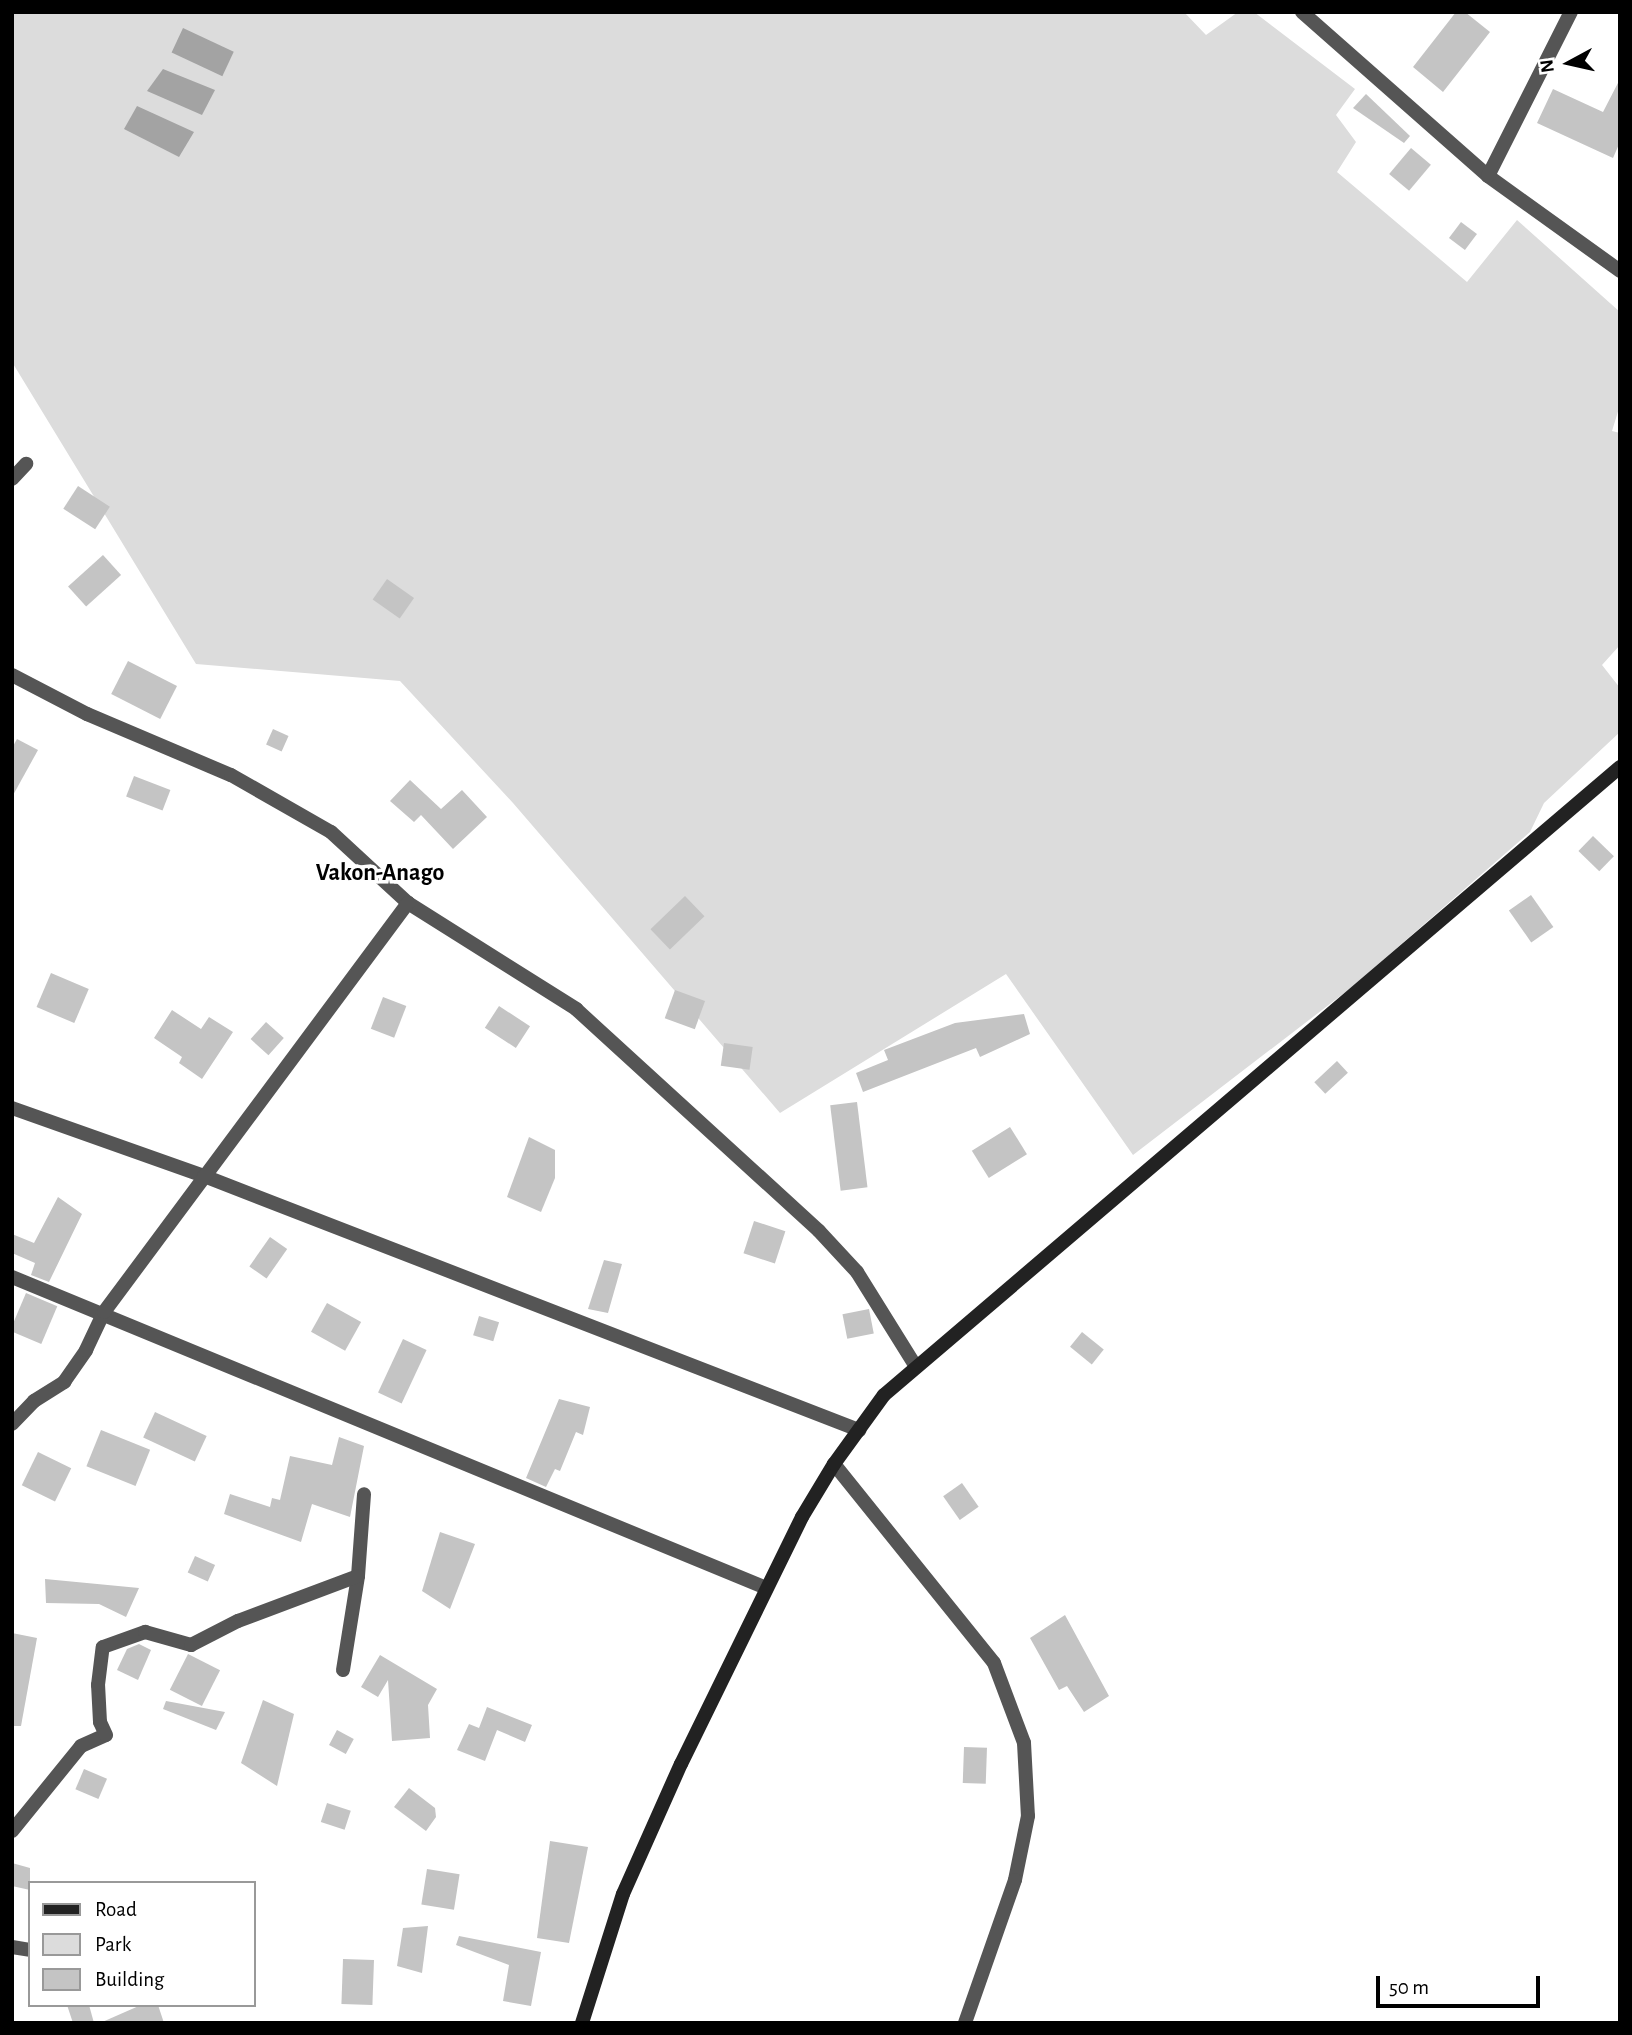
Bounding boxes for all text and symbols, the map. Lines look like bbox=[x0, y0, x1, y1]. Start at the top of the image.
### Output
north arrow bbox=[1534, 28, 1604, 98]
text: N bbox=[1537, 58, 1558, 74]
district label: Vakon-Anago bbox=[316, 860, 444, 888]
legend bbox=[28, 1881, 256, 2007]
text: Road bbox=[95, 1899, 137, 1920]
text: Park bbox=[95, 1934, 131, 1955]
scale bar bbox=[1380, 1962, 1544, 2006]
text: Building bbox=[95, 1969, 164, 1990]
text: 50 m bbox=[1389, 1977, 1429, 1998]

